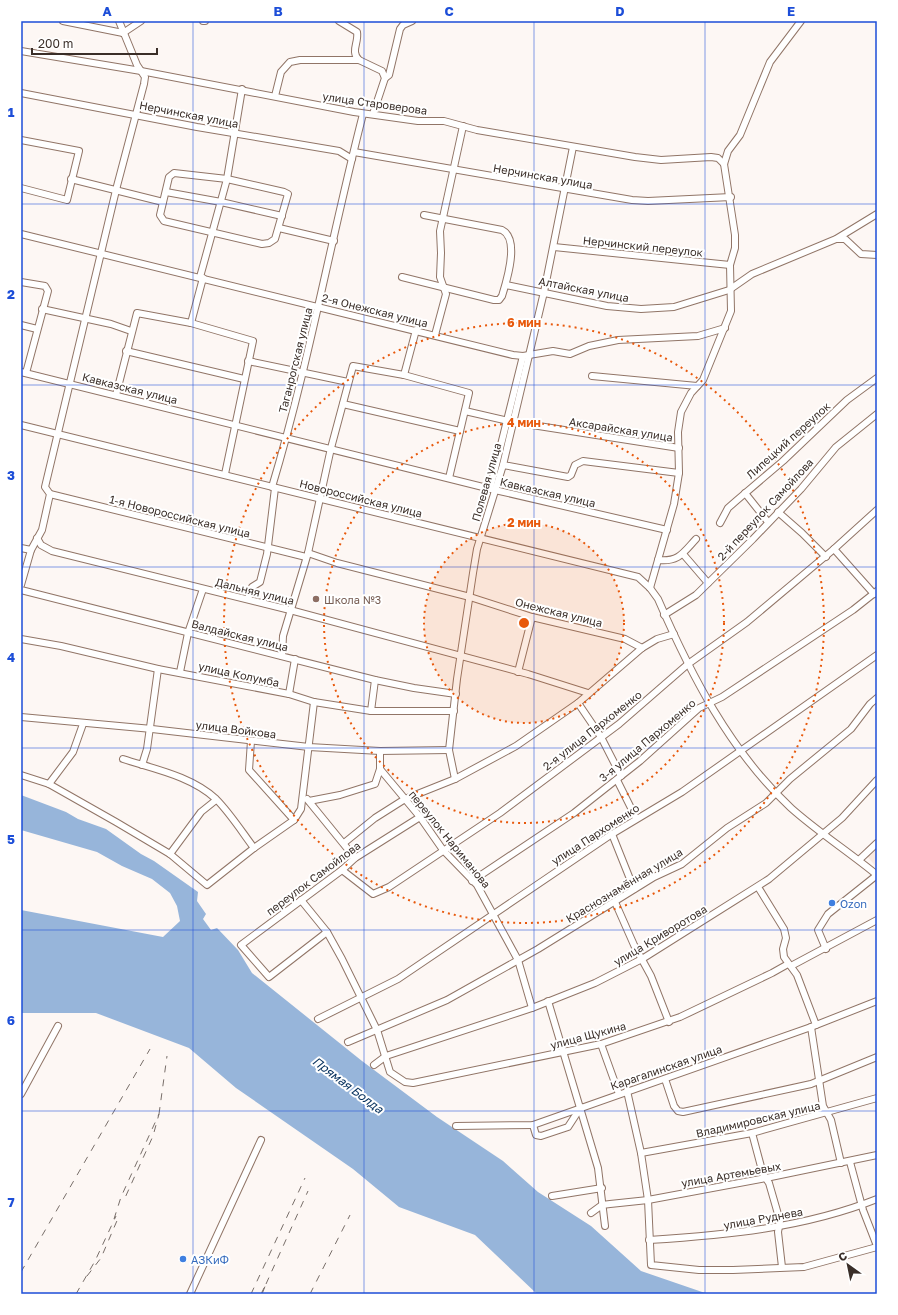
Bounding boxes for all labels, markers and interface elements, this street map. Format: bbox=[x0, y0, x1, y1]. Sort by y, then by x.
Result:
text: A bbox=[102, 3, 112, 19]
text: B bbox=[273, 3, 283, 19]
text: C bbox=[444, 3, 454, 19]
text: D bbox=[615, 3, 625, 19]
text: E bbox=[787, 3, 795, 19]
scale bar bbox=[32, 30, 157, 56]
text: 200 m bbox=[38, 36, 73, 51]
street label: улица Староверова bbox=[322, 89, 428, 117]
street label: Нерчинская улица bbox=[138, 98, 240, 130]
text: 1 bbox=[8, 104, 15, 120]
street label: Нерчинская улица bbox=[492, 161, 594, 191]
street label: Нерчинский переулок bbox=[582, 233, 704, 259]
street label: Алтайская улица bbox=[538, 274, 630, 304]
text: 2 bbox=[7, 286, 15, 302]
street label: 2-я Онежская улица bbox=[321, 291, 429, 329]
street label: Таганрогская улица bbox=[276, 306, 314, 414]
text: 6 мин bbox=[507, 315, 541, 330]
street label: Кавказская улица bbox=[81, 370, 179, 406]
street label: Липецкий переулок bbox=[743, 399, 833, 481]
street label: Аксарайская улица bbox=[568, 414, 674, 444]
text: 4 мин bbox=[507, 415, 541, 430]
street label: Полевая улица bbox=[469, 441, 503, 523]
street label: 2-й переулок Самойлова bbox=[714, 455, 816, 563]
text: 3 bbox=[7, 467, 15, 483]
street label: Кавказская улица bbox=[499, 475, 597, 509]
street label: Новороссийская улица bbox=[298, 476, 424, 520]
street label: 1-я Новороссийская улица bbox=[108, 492, 252, 540]
text: 2 мин bbox=[507, 515, 541, 530]
street label: Дальняя улица bbox=[214, 575, 296, 607]
place label: Школа №3 bbox=[324, 593, 381, 606]
marker: Школа №3 bbox=[311, 594, 321, 604]
street label: Онежская улица bbox=[514, 595, 604, 629]
centre of rings bbox=[517, 616, 531, 630]
street label: Валдайская улица bbox=[190, 617, 290, 653]
text: 4 bbox=[7, 649, 15, 665]
street label: улица Колумба bbox=[197, 659, 281, 689]
street label: 2-я улица Пархоменко bbox=[540, 687, 644, 773]
street label: 3-я улица Пархоменко bbox=[596, 696, 698, 784]
street label: улица Войкова bbox=[195, 718, 277, 740]
street label: переулок Нариманова bbox=[407, 788, 493, 890]
street label: улица Пархоменко bbox=[549, 801, 642, 867]
text: 5 bbox=[7, 831, 15, 847]
street label: переулок Самойлова bbox=[263, 838, 363, 918]
street label: Краснознамённая улица bbox=[563, 845, 685, 925]
place label: Ozon bbox=[840, 897, 867, 910]
marker: Ozon bbox=[827, 898, 837, 908]
street label: улица Криворотова bbox=[611, 902, 709, 968]
text: 6 bbox=[7, 1012, 15, 1028]
street label: улица Щукина bbox=[549, 1019, 627, 1051]
street label: Карагалинская улица bbox=[608, 1042, 724, 1092]
water label: Прямая Болда bbox=[310, 1054, 387, 1117]
street label: Владимировская улица bbox=[695, 1098, 821, 1140]
street label: улица Артемьевых bbox=[680, 1159, 782, 1189]
text: 7 bbox=[7, 1194, 15, 1210]
street label: улица Руднева bbox=[722, 1205, 804, 1231]
north arrow bbox=[828, 1245, 868, 1285]
text: С bbox=[835, 1249, 849, 1264]
place label: АЗКиФ bbox=[191, 1253, 229, 1266]
marker: АЗКиФ bbox=[178, 1254, 188, 1264]

